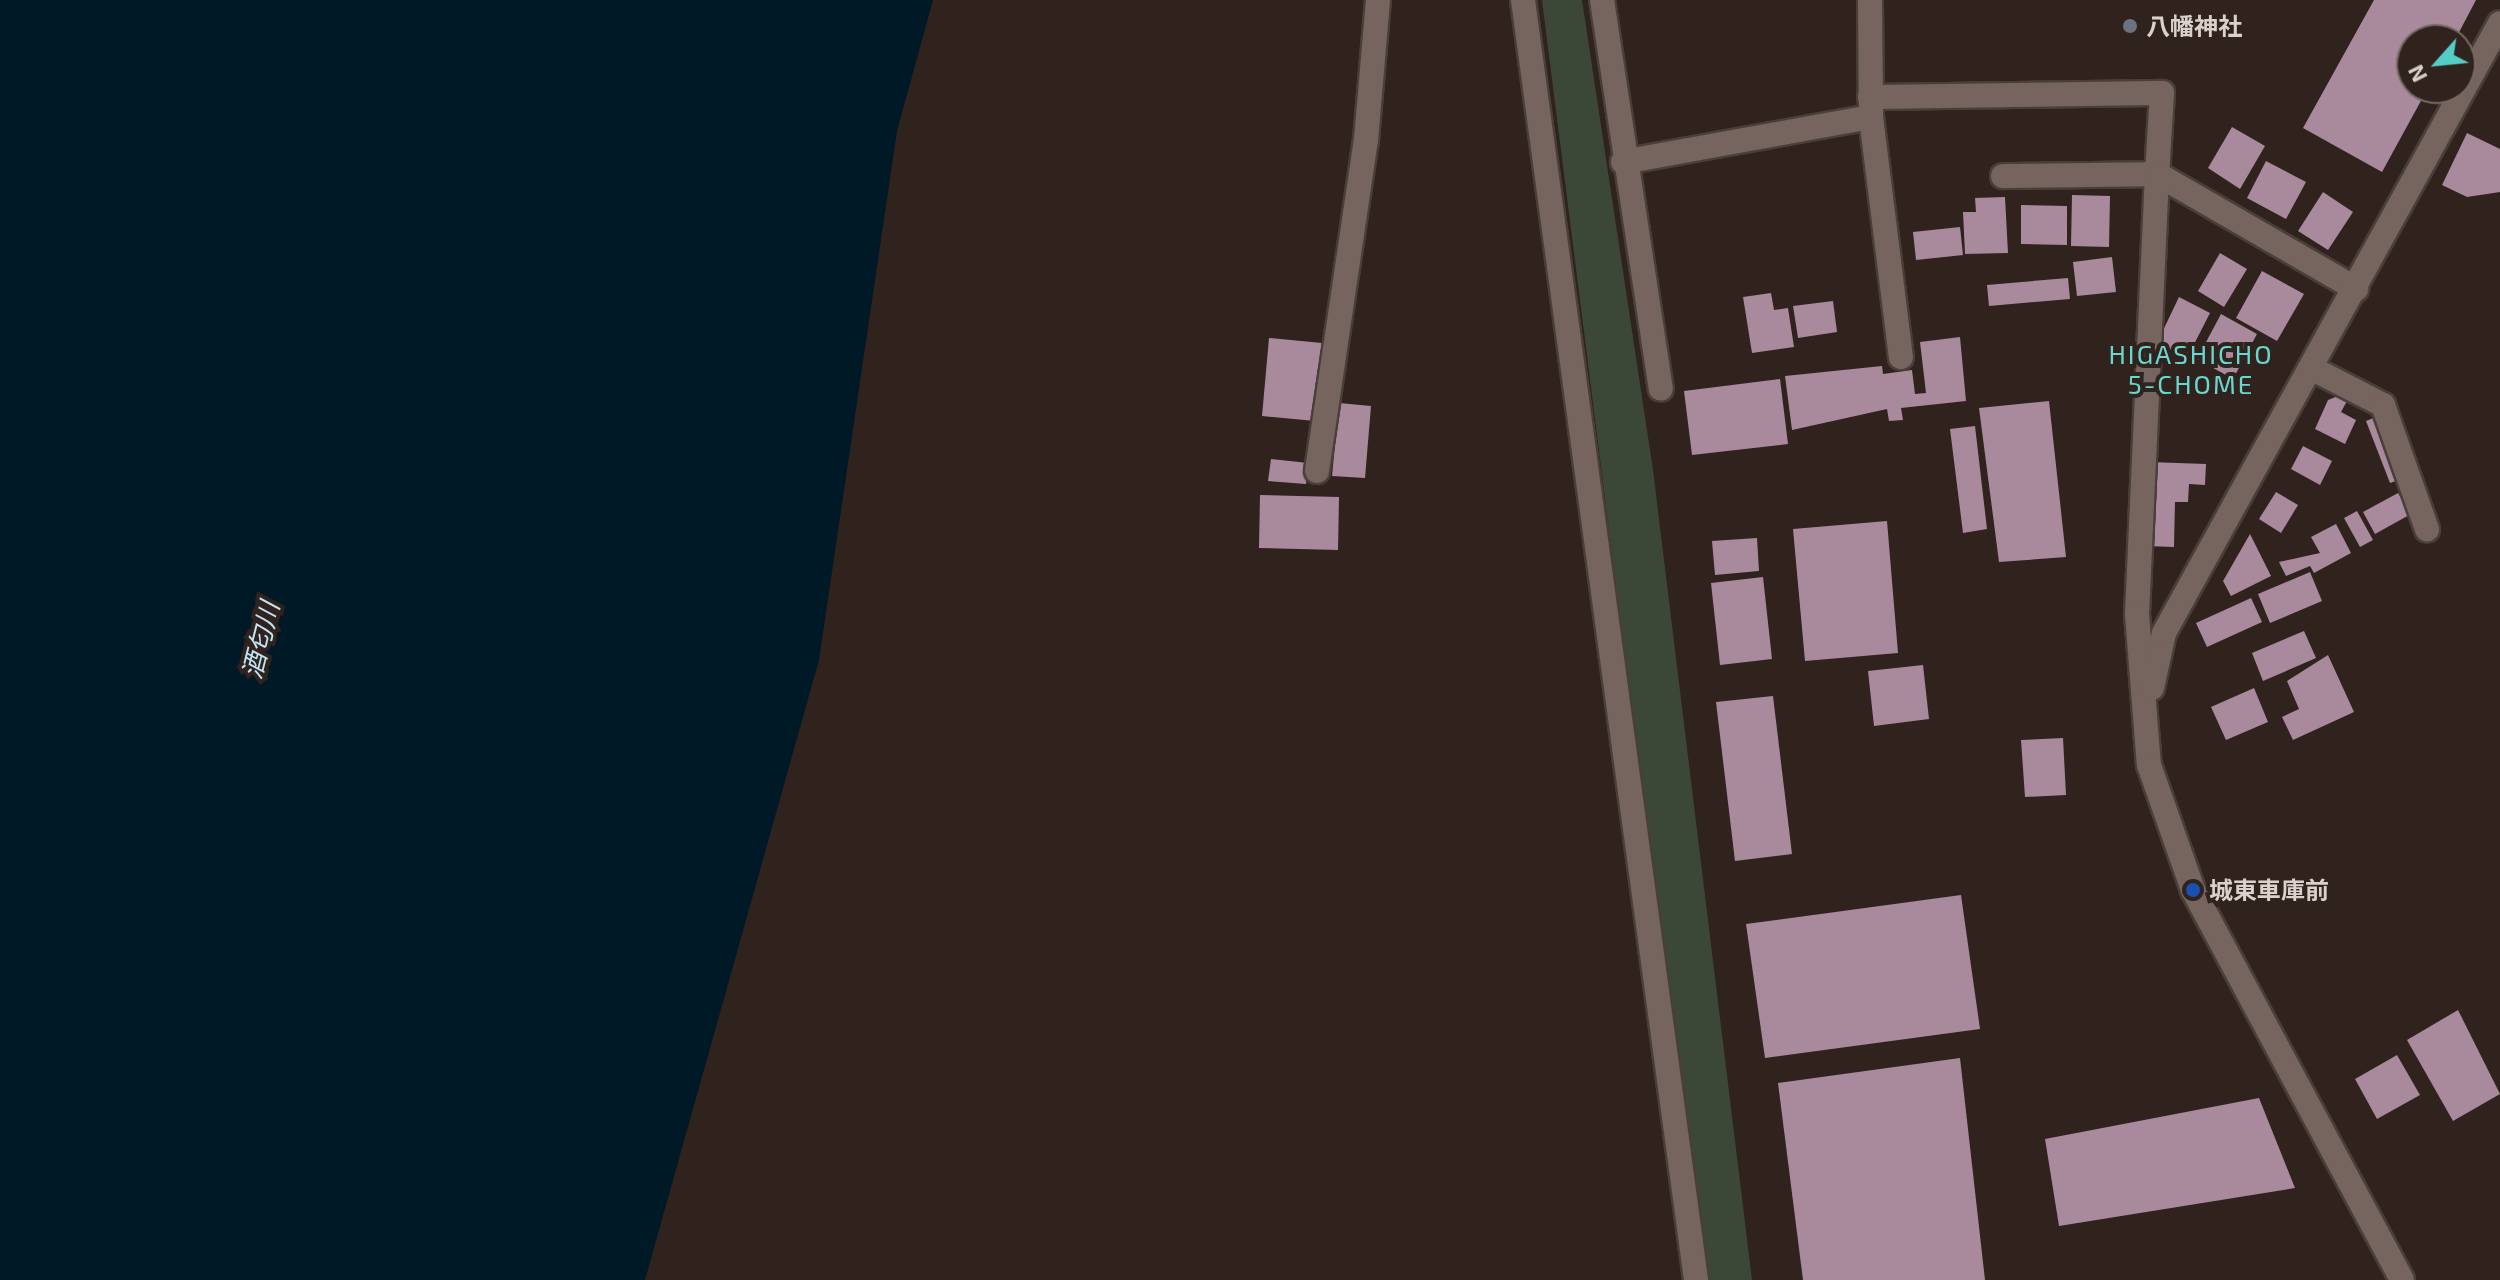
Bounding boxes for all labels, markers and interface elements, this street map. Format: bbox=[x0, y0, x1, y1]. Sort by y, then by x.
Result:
place label: 八幡神社 bbox=[2146, 12, 2242, 40]
marker: 八幡神社 bbox=[2121, 17, 2139, 35]
north arrow bbox=[2396, 24, 2476, 104]
text: N bbox=[2401, 61, 2432, 87]
district label: HIGASHICHO 5-CHOME bbox=[2108, 338, 2274, 400]
water label: 酒匂川 bbox=[235, 598, 285, 682]
place label: 城東車庫前 bbox=[2209, 876, 2329, 904]
marker: 城東車庫前 bbox=[2184, 881, 2202, 899]

